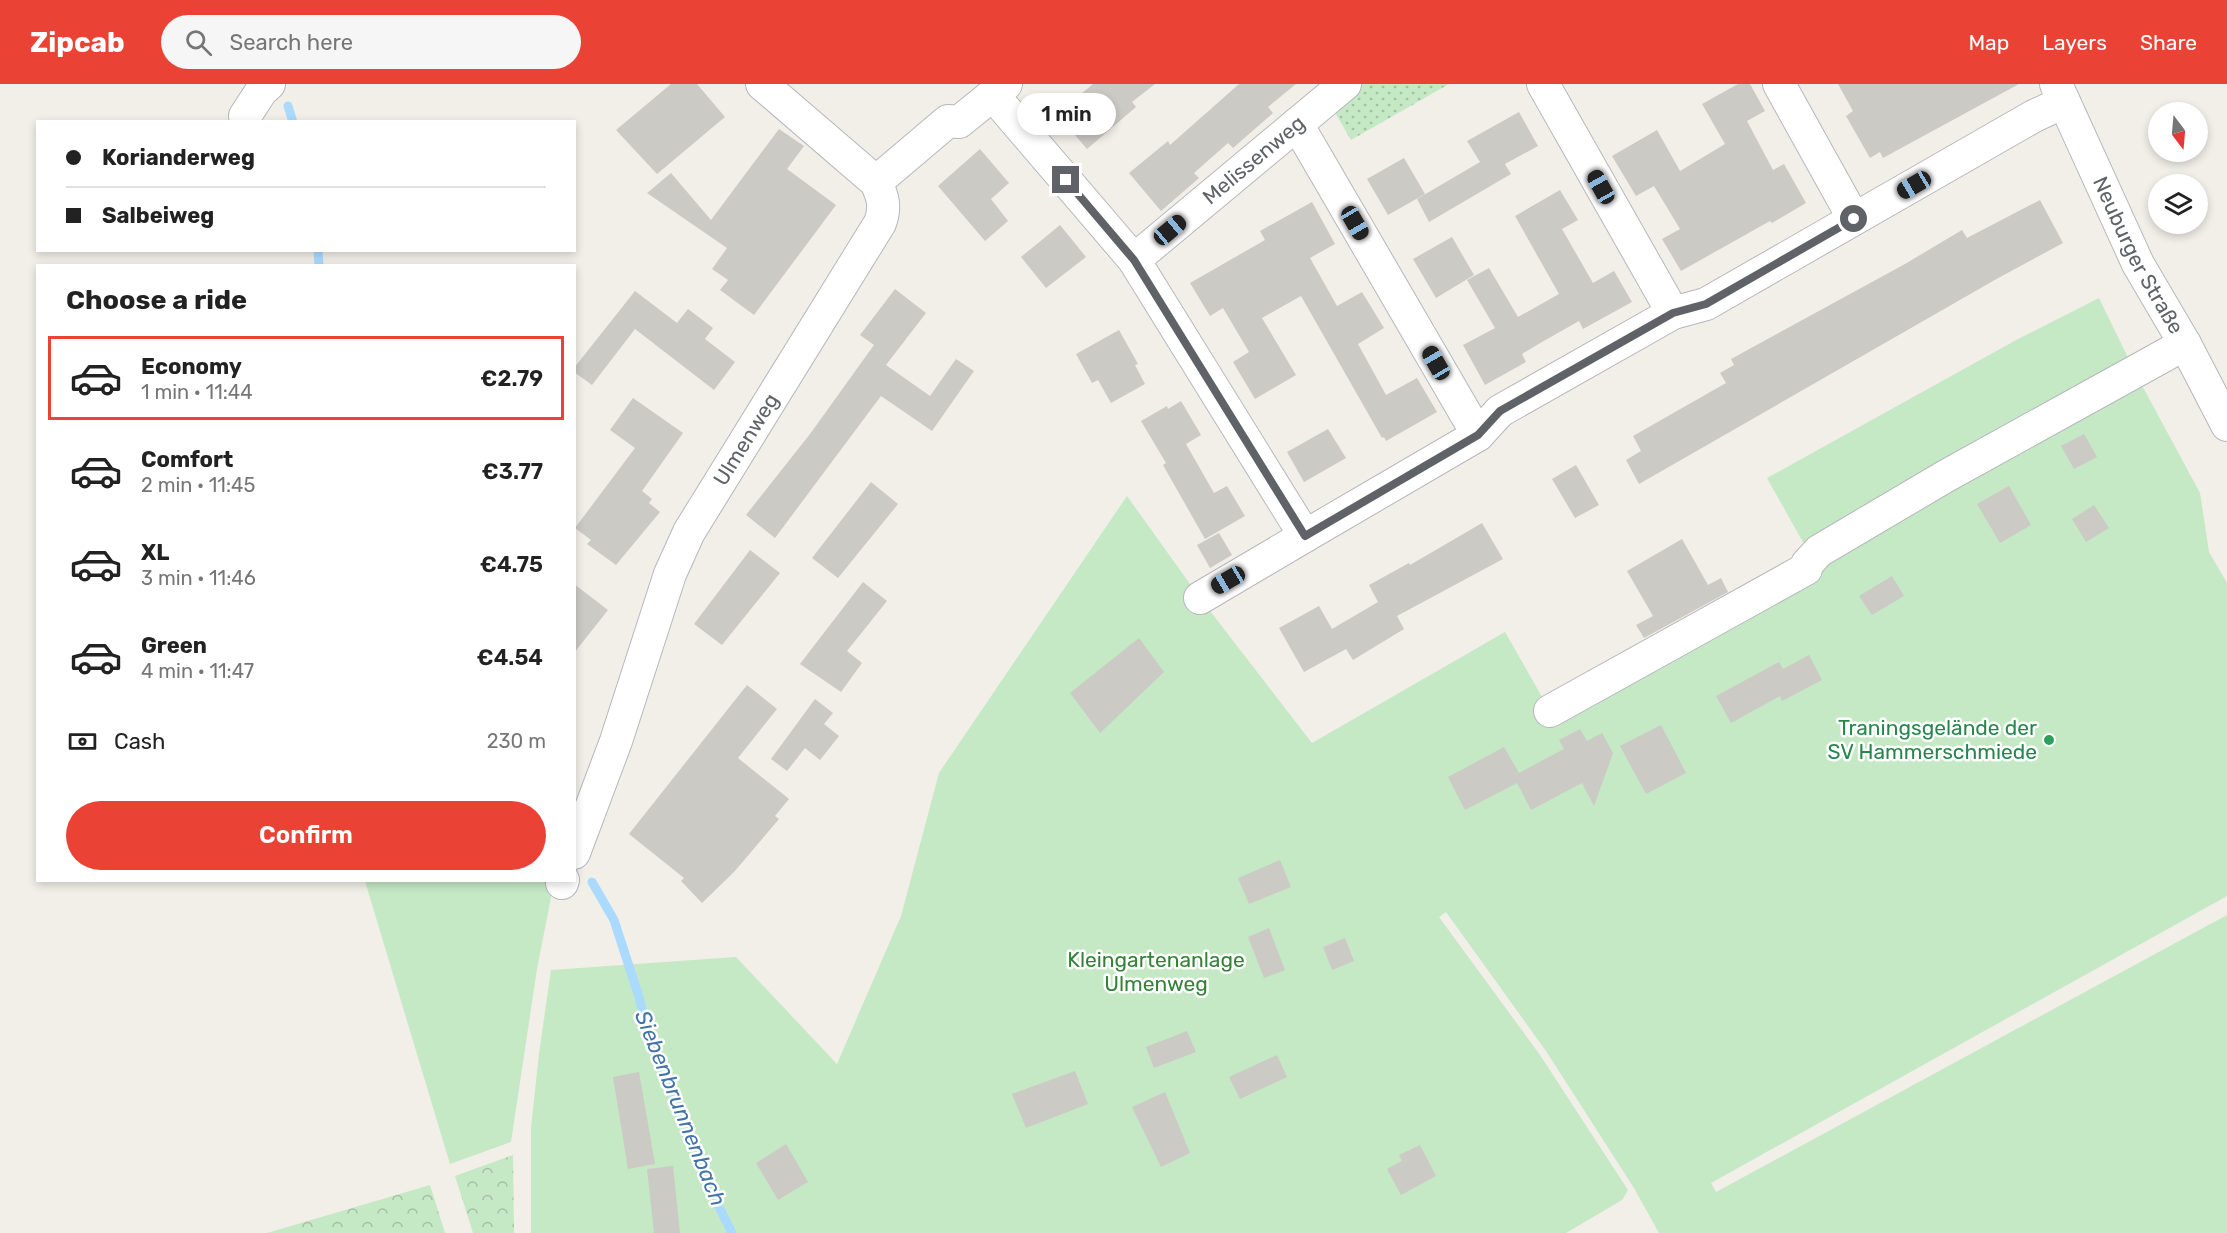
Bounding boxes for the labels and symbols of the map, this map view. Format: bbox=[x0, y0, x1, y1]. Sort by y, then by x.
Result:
callout: 1 min bbox=[1016, 93, 1116, 135]
north arrow bbox=[2148, 102, 2208, 162]
street label: Melissenweg bbox=[1197, 110, 1310, 209]
route end bbox=[1052, 166, 1079, 193]
car bbox=[1584, 167, 1618, 207]
car bbox=[1894, 168, 1934, 202]
street label: Neuburger Straße bbox=[2088, 172, 2189, 338]
car bbox=[1338, 203, 1372, 243]
route start bbox=[1840, 205, 1867, 232]
car bbox=[1150, 212, 1190, 248]
car bbox=[1419, 343, 1453, 383]
street label: Ulmenweg bbox=[708, 389, 784, 490]
car bbox=[1208, 563, 1248, 597]
place label: Traningsgelände der SV Hammerschmiede bbox=[1828, 715, 2037, 764]
marker: Traningsgelände der SV Hammerschmiede bbox=[2042, 733, 2056, 747]
park label: Kleingartenanlage Ulmenweg bbox=[1067, 947, 1245, 996]
water label: Siebenbrunnenbach bbox=[629, 1006, 732, 1210]

